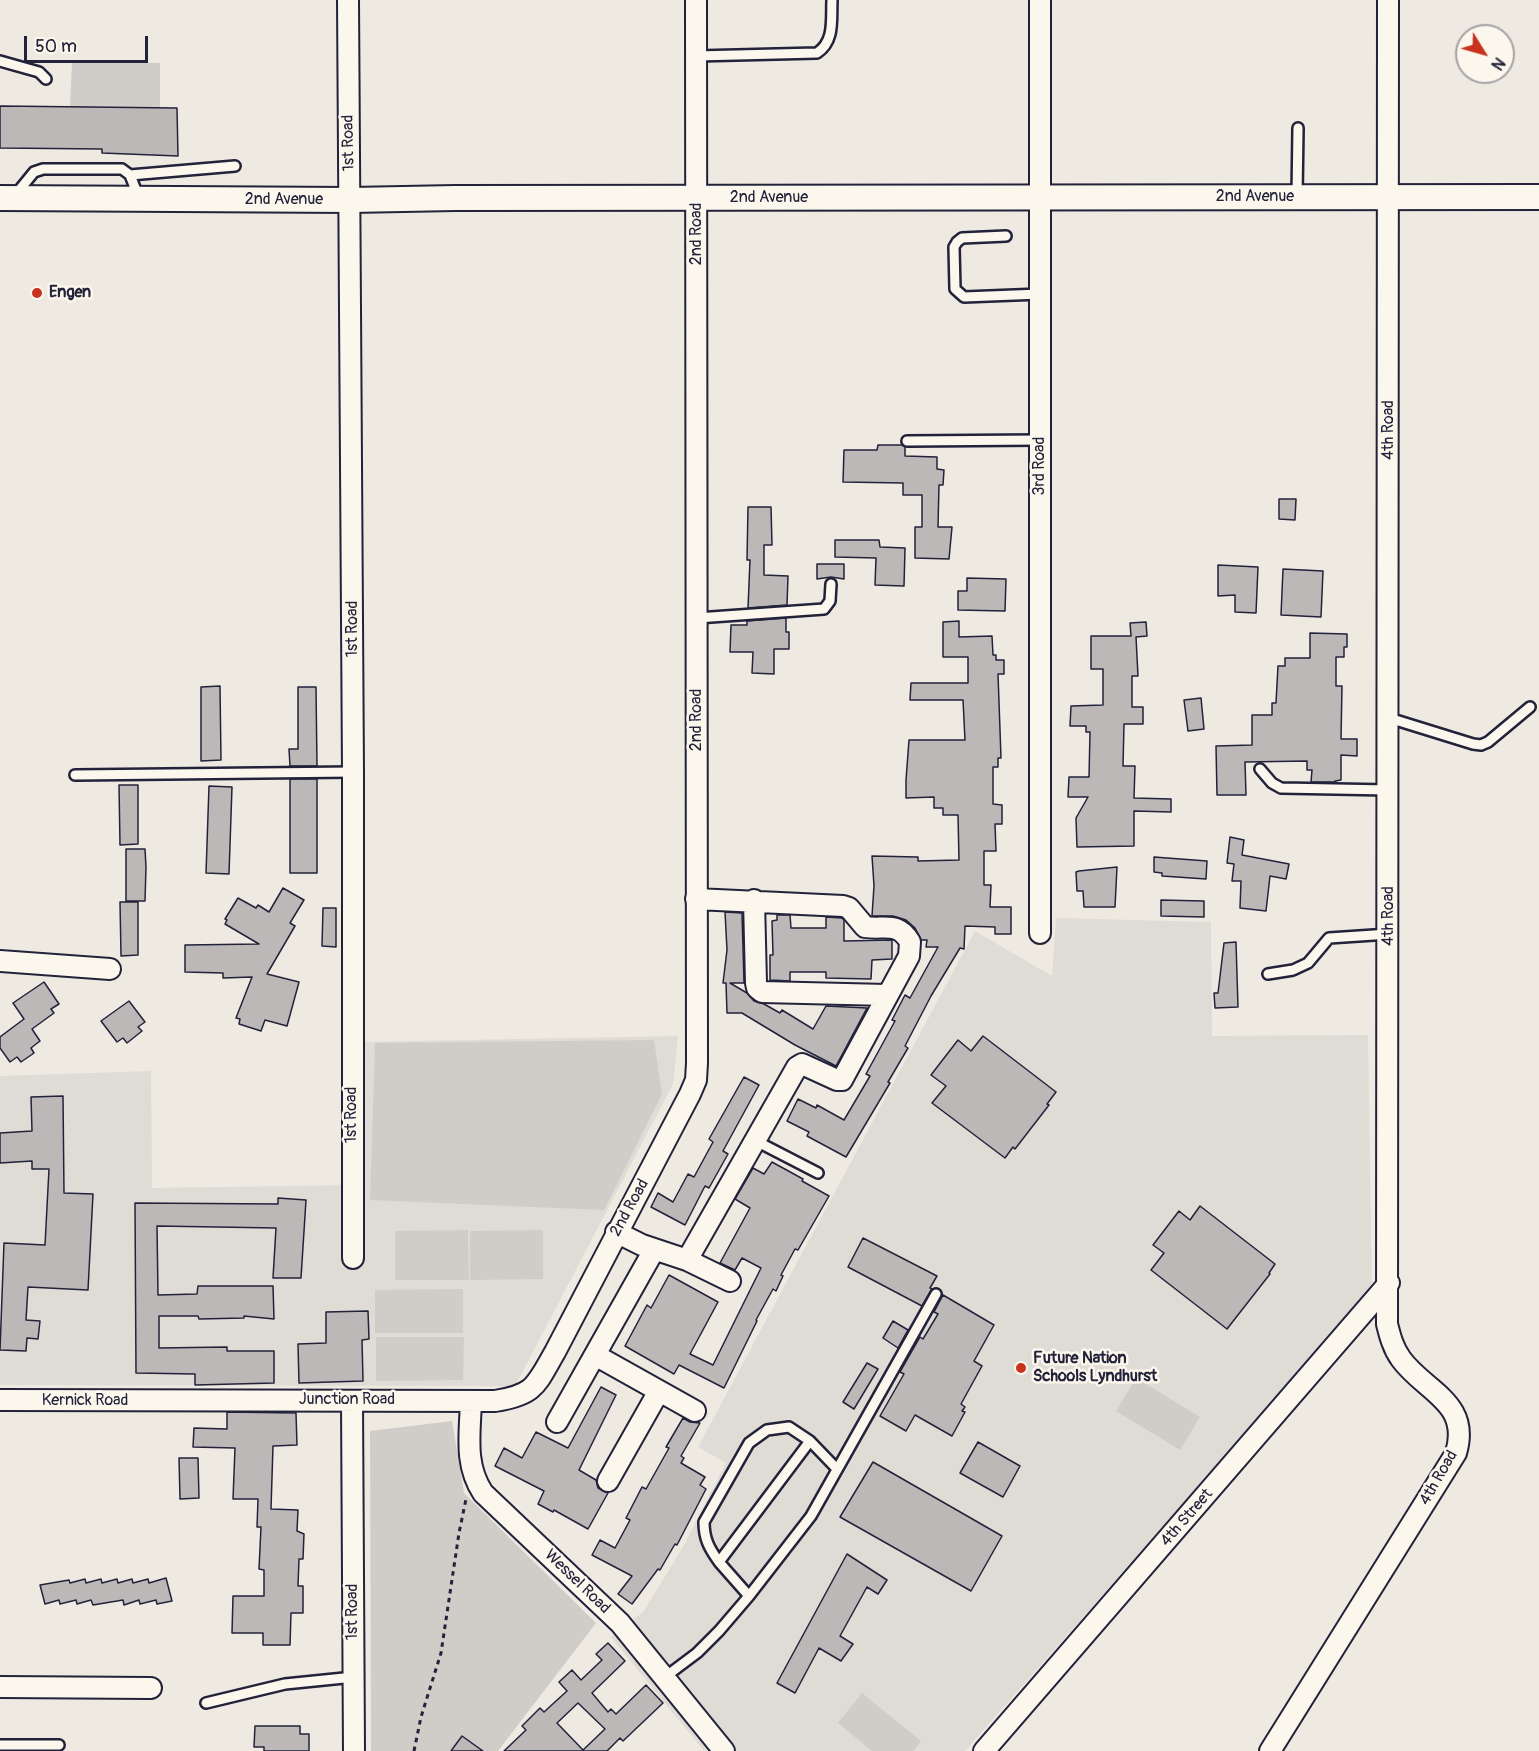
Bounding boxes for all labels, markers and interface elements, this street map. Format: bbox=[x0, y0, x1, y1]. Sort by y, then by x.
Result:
scale bar bbox=[27, 24, 152, 62]
north arrow bbox=[1455, 24, 1515, 84]
text: 50 m bbox=[35, 35, 77, 58]
text: N bbox=[1487, 53, 1509, 74]
street label: 1st Road bbox=[339, 115, 359, 171]
street label: 2nd Avenue bbox=[1216, 187, 1294, 207]
street label: 2nd Avenue bbox=[730, 188, 808, 208]
street label: 2nd Avenue bbox=[245, 190, 323, 210]
street label: 2nd Road bbox=[687, 203, 707, 265]
place label: Engen bbox=[49, 283, 91, 303]
marker: Engen bbox=[30, 286, 44, 300]
street label: 4th Road bbox=[1379, 400, 1399, 460]
street label: 3rd Road bbox=[1030, 437, 1050, 495]
street label: 1st Road bbox=[343, 601, 363, 657]
street label: 2nd Road bbox=[687, 689, 707, 751]
street label: 4th Road bbox=[1379, 886, 1399, 946]
street label: 1st Road bbox=[342, 1087, 362, 1143]
street label: 2nd Road bbox=[606, 1176, 654, 1240]
place label: Future Nation Schools Lyndhurst bbox=[1033, 1349, 1157, 1387]
marker: Future Nation Schools Lyndhurst bbox=[1014, 1361, 1028, 1375]
street label: Junction Road bbox=[299, 1390, 395, 1410]
street label: Kernick Road bbox=[42, 1391, 128, 1411]
street label: 4th Road bbox=[1416, 1447, 1462, 1509]
street label: 4th Street bbox=[1157, 1485, 1217, 1551]
street label: Wessel Road bbox=[540, 1546, 614, 1618]
street label: 1st Road bbox=[343, 1584, 363, 1640]

